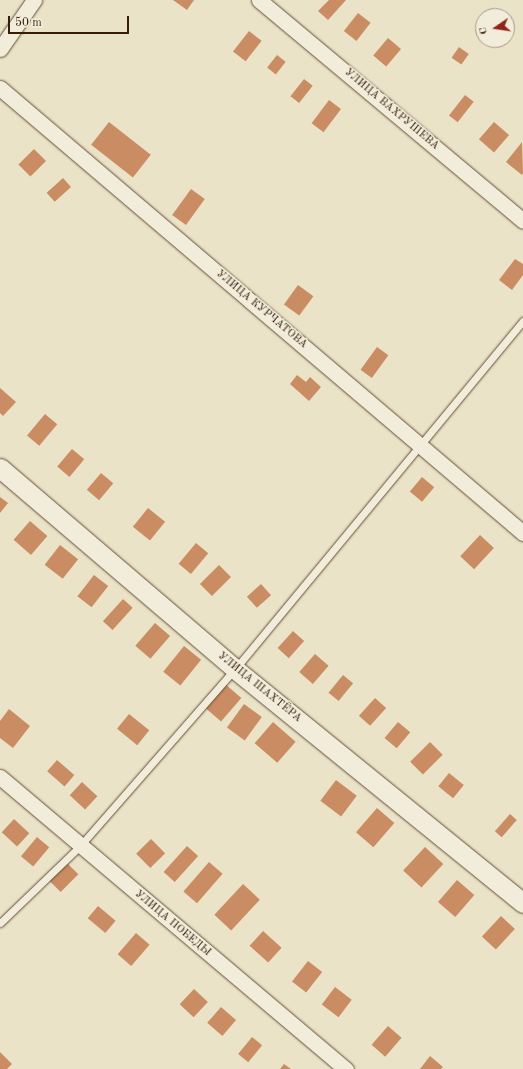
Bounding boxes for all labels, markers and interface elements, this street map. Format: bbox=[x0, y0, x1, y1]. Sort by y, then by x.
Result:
scale bar bbox=[10, 8, 131, 34]
north arrow bbox=[475, 8, 515, 48]
text: 50 m bbox=[15, 17, 42, 29]
text: С bbox=[478, 26, 490, 35]
street label: УЛИЦА ВАХРУШЕВА bbox=[341, 67, 441, 153]
street label: УЛИЦА КУРЧАТОВА bbox=[213, 268, 309, 352]
street label: УЛИЦА ШАХТЁРА bbox=[214, 650, 304, 726]
street label: УЛИЦА ПОБЕДЫ bbox=[131, 888, 213, 960]

